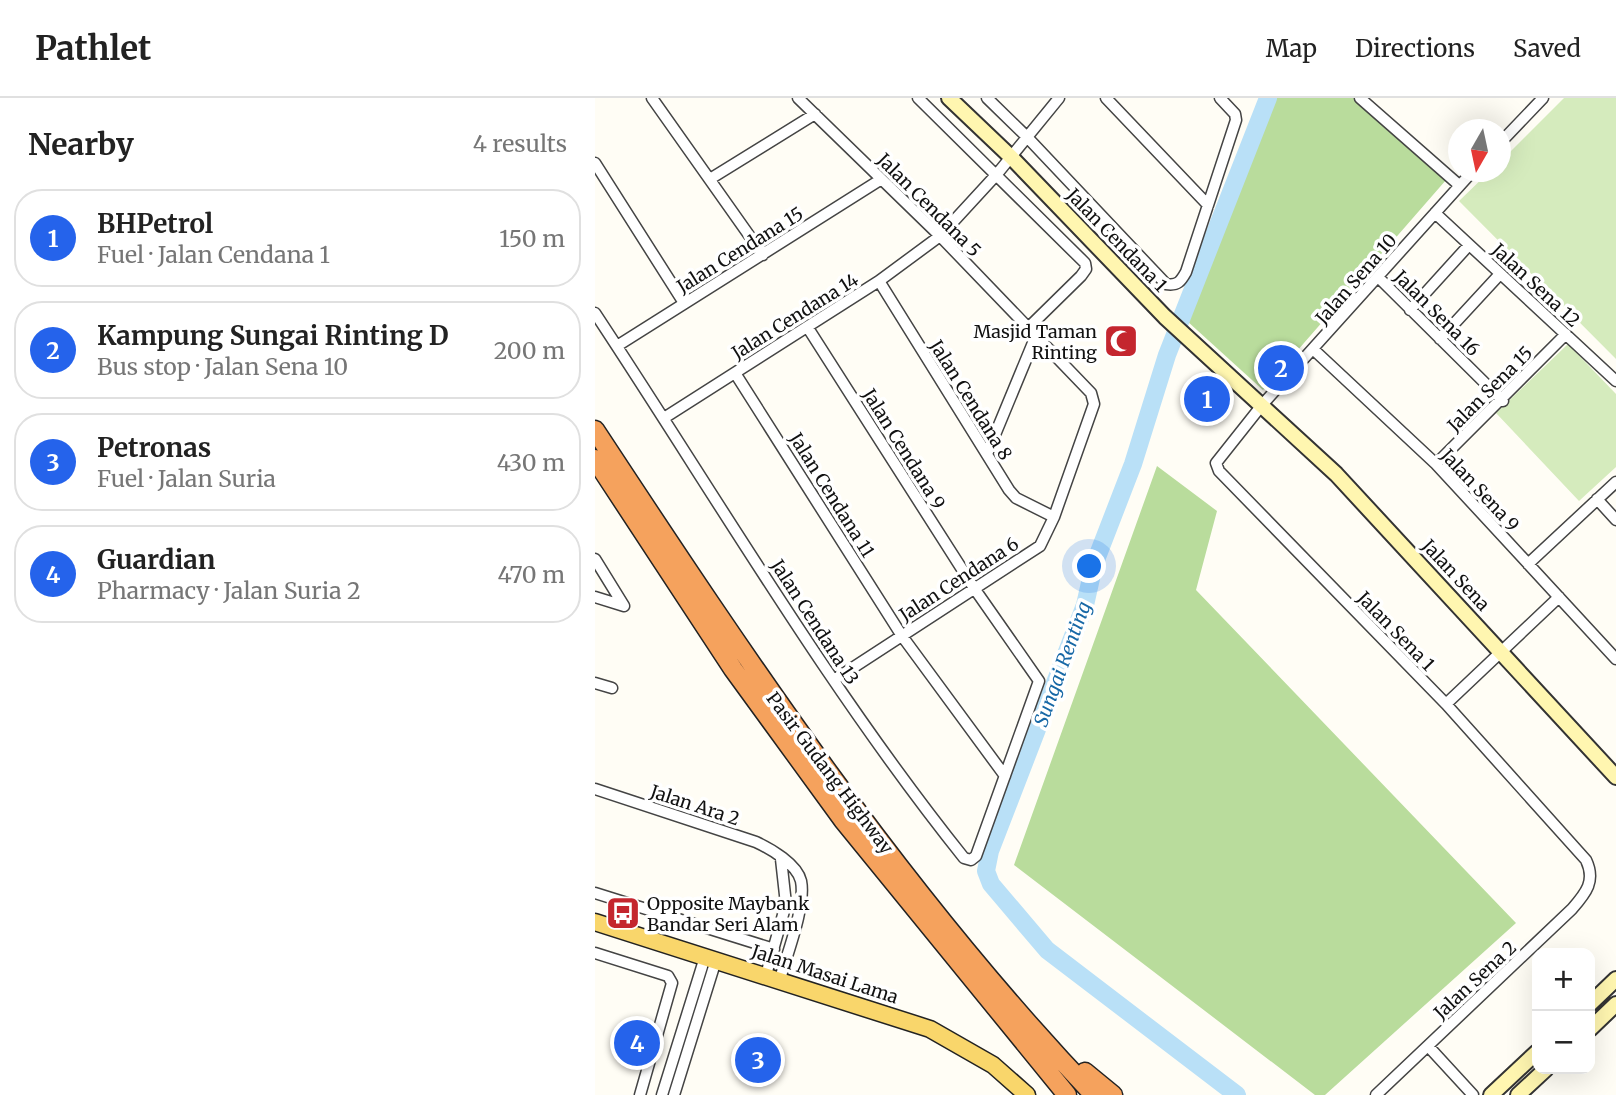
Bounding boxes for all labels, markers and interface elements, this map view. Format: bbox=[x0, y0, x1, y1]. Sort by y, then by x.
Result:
text: Pathlet bbox=[35, 28, 151, 69]
text: Map bbox=[1266, 33, 1317, 64]
text: Directions bbox=[1355, 33, 1475, 64]
text: Saved bbox=[1513, 33, 1581, 64]
north arrow bbox=[1448, 119, 1511, 182]
text: Nearby bbox=[28, 125, 134, 163]
text: 4 results bbox=[473, 129, 567, 158]
street label: Jalan Cendana 5 bbox=[872, 148, 986, 262]
street label: Jalan Cendana 1 bbox=[1061, 183, 1172, 296]
street label: Jalan Cendana 15 bbox=[672, 202, 807, 299]
text: BHPetrol bbox=[97, 207, 213, 240]
text: 1 bbox=[48, 224, 58, 253]
text: 150 m bbox=[499, 224, 565, 253]
street label: Jalan Sena 10 bbox=[1310, 229, 1402, 330]
street label: Jalan Sena 12 bbox=[1486, 238, 1585, 332]
text: Fuel · Jalan Cendana 1 bbox=[97, 240, 330, 269]
street label: Jalan Sena 16 bbox=[1389, 265, 1485, 361]
street label: Jalan Cendana 14 bbox=[727, 268, 863, 365]
text: Kampung Sungai Rinting D bbox=[97, 319, 449, 352]
place label: Masjid Taman Rinting bbox=[973, 320, 1097, 364]
mosque icon: Masjid Taman Rinting bbox=[1102, 322, 1140, 360]
street label: Jalan Cendana 8 bbox=[924, 335, 1017, 464]
text: 2 bbox=[46, 336, 60, 365]
text: 200 m bbox=[494, 336, 565, 365]
street label: Jalan Sena 15 bbox=[1442, 341, 1538, 437]
pin: 2 bbox=[1258, 342, 1304, 394]
text: Bus stop · Jalan Sena 10 bbox=[97, 352, 348, 381]
pin: 1 bbox=[1184, 373, 1230, 425]
street label: Jalan Cendana 9 bbox=[857, 384, 950, 513]
street label: Jalan Cendana 11 bbox=[784, 428, 879, 561]
text: Petronas bbox=[97, 431, 211, 464]
street label: Jalan Sena 9 bbox=[1435, 443, 1524, 536]
text: 3 bbox=[46, 448, 60, 477]
text: 430 m bbox=[497, 448, 565, 477]
text: Fuel · Jalan Suria bbox=[97, 464, 276, 493]
street label: Jalan Cendana 6 bbox=[894, 532, 1023, 627]
street label: Jalan Sena bbox=[1416, 534, 1495, 616]
text: Guardian bbox=[97, 543, 215, 576]
your location bbox=[1072, 549, 1106, 583]
street label: Jalan Cendana 13 bbox=[765, 554, 864, 689]
text: 4 bbox=[46, 560, 60, 589]
text: 470 m bbox=[498, 560, 565, 589]
text: Pharmacy · Jalan Suria 2 bbox=[97, 576, 361, 605]
street label: Jalan Sena 1 bbox=[1352, 586, 1440, 676]
water label: Sungai Renting bbox=[1028, 598, 1096, 730]
street label: Pasir Gudang Highway bbox=[762, 688, 899, 859]
street label: Jalan Ara 2 bbox=[646, 779, 743, 830]
place label: Opposite Maybank Bandar Seri Alam bbox=[647, 892, 810, 936]
bus stop icon: Opposite Maybank Bandar Seri Alam bbox=[604, 894, 642, 932]
street label: Jalan Sena 2 bbox=[1428, 936, 1521, 1025]
street label: Jalan Masai Lama bbox=[748, 939, 902, 1009]
map controls bbox=[1532, 948, 1595, 1074]
button: + bbox=[1532, 948, 1595, 1011]
button: − bbox=[1532, 1011, 1595, 1074]
pin: 4 bbox=[614, 1017, 660, 1069]
pin: 3 bbox=[735, 1034, 781, 1086]

